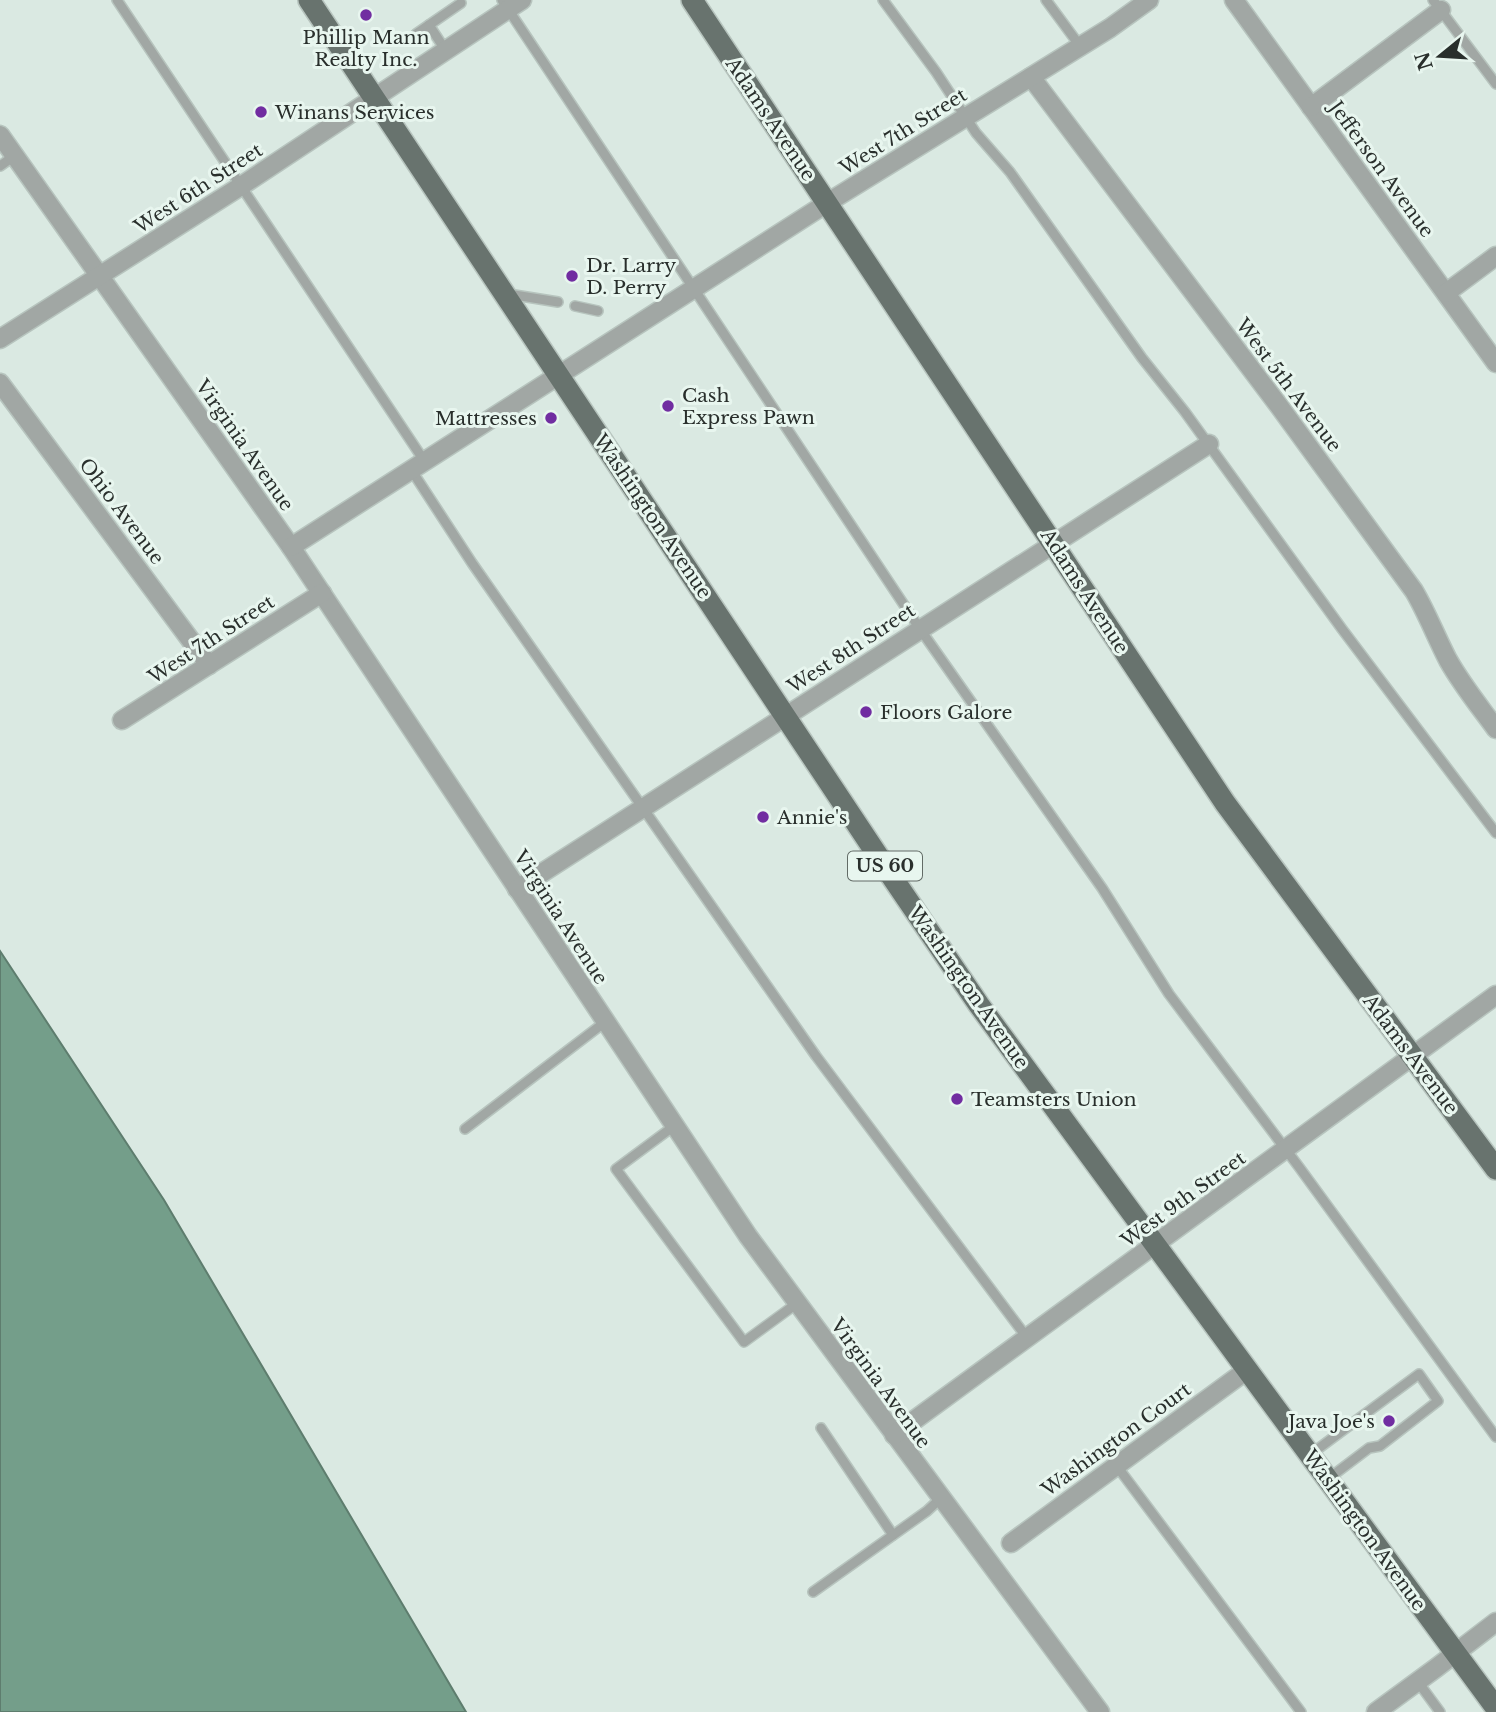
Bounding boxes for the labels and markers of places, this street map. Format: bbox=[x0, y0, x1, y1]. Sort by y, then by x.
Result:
marker: Phillip Mann Realty Inc. bbox=[358, 7, 374, 23]
place label: Phillip Mann Realty Inc. bbox=[302, 26, 430, 71]
place label: Winans Services bbox=[274, 101, 434, 124]
marker: Winans Services bbox=[253, 104, 269, 120]
place label: Dr. Larry D. Perry bbox=[586, 254, 676, 299]
marker: Dr. Larry D. Perry bbox=[564, 268, 580, 284]
place label: Cash Express Pawn bbox=[682, 384, 815, 429]
marker: Cash Express Pawn bbox=[660, 398, 676, 414]
place label: Mattresses bbox=[435, 407, 537, 430]
marker: Mattresses bbox=[543, 410, 559, 426]
place label: Floors Galore bbox=[880, 701, 1012, 724]
marker: Floors Galore bbox=[858, 704, 874, 720]
place label: Annie's bbox=[776, 806, 847, 829]
marker: Annie's bbox=[755, 809, 771, 825]
place label: Teamsters Union bbox=[971, 1088, 1137, 1111]
marker: Teamsters Union bbox=[949, 1091, 965, 1107]
place label: Java Joe's bbox=[1285, 1410, 1375, 1433]
marker: Java Joe's bbox=[1381, 1413, 1397, 1429]

